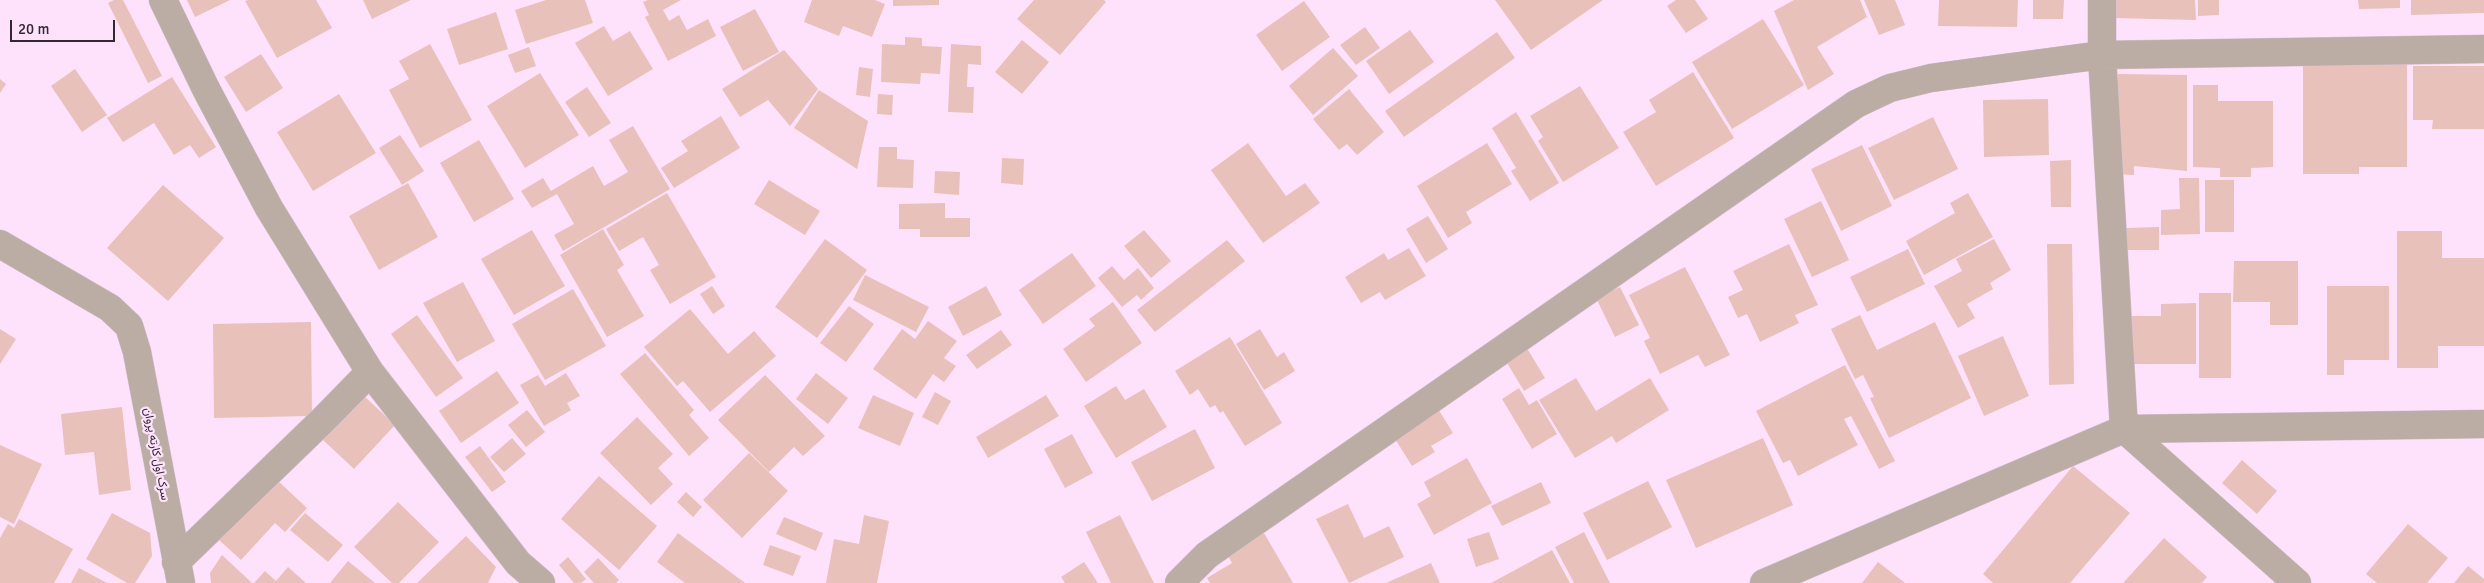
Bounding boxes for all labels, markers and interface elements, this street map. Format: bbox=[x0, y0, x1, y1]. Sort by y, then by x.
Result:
scale bar bbox=[12, 10, 118, 42]
text: 20 m bbox=[18, 20, 49, 38]
street label: سرک اول کارته پروان bbox=[140, 406, 172, 502]

